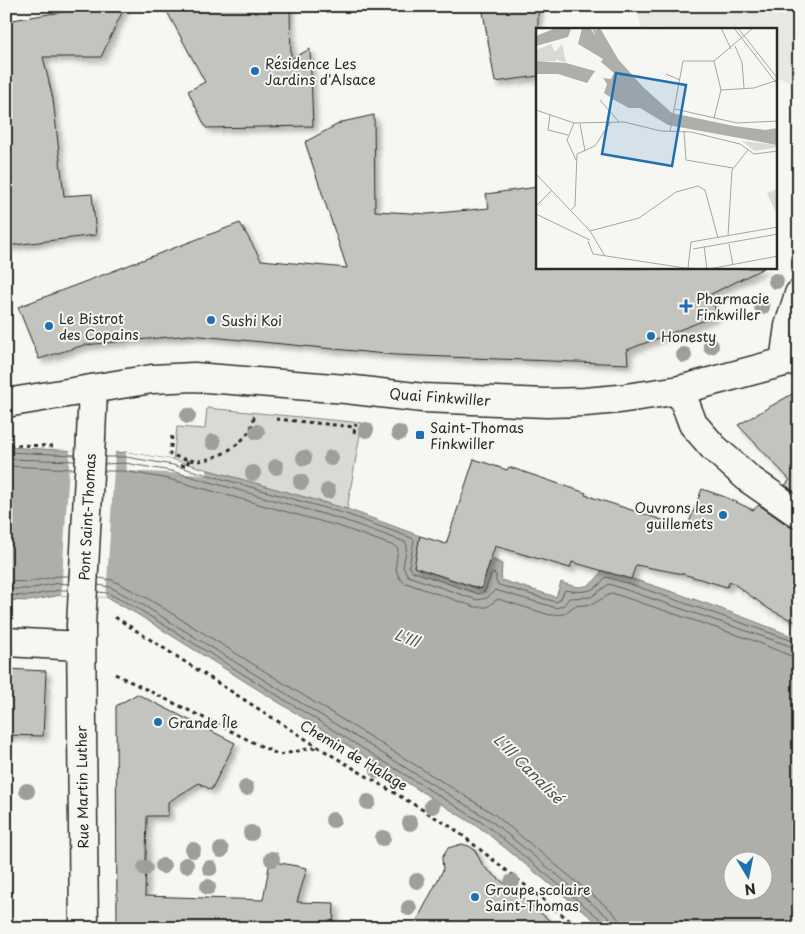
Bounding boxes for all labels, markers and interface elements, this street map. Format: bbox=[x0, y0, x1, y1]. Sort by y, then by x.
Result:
inset map bbox=[536, 28, 778, 269]
place label: Résidence Les Jardins d'Alsace bbox=[265, 53, 376, 90]
marker: Résidence Les Jardins d'Alsace bbox=[249, 65, 261, 77]
place label: Pharmacie Finkwiller bbox=[696, 288, 769, 325]
marker: Pharmacie Finkwiller bbox=[680, 300, 692, 312]
place label: Le Bistrot des Copains bbox=[59, 308, 139, 345]
place label: Sushi Koi bbox=[221, 310, 282, 331]
marker: Sushi Koi bbox=[205, 314, 217, 326]
marker: Le Bistrot des Copains bbox=[43, 320, 55, 332]
place label: Honesty bbox=[661, 326, 716, 347]
marker: Honesty bbox=[645, 330, 657, 342]
street label: Quai Finkwiller bbox=[389, 383, 492, 411]
place label: Saint-Thomas Finkwiller bbox=[430, 417, 524, 454]
marker: Saint-Thomas Finkwiller bbox=[414, 429, 426, 441]
street label: Pont Saint-Thomas bbox=[73, 453, 101, 581]
place label: Ouvrons les guillemets bbox=[634, 497, 713, 534]
marker: Ouvrons les guillemets bbox=[717, 509, 729, 521]
water label: L'Ill bbox=[392, 622, 425, 653]
place label: Grande Île bbox=[168, 712, 238, 733]
street label: Chemin de Halage bbox=[296, 714, 412, 796]
marker: Grande Île bbox=[152, 716, 164, 728]
street label: Rue Martin Luther bbox=[70, 725, 94, 849]
water label: L'Ill Canalisé bbox=[489, 728, 571, 810]
north arrow bbox=[722, 852, 772, 902]
text: N bbox=[743, 878, 758, 901]
place label: Groupe scolaire Saint-Thomas bbox=[485, 879, 591, 916]
marker: Groupe scolaire Saint-Thomas bbox=[469, 891, 481, 903]

